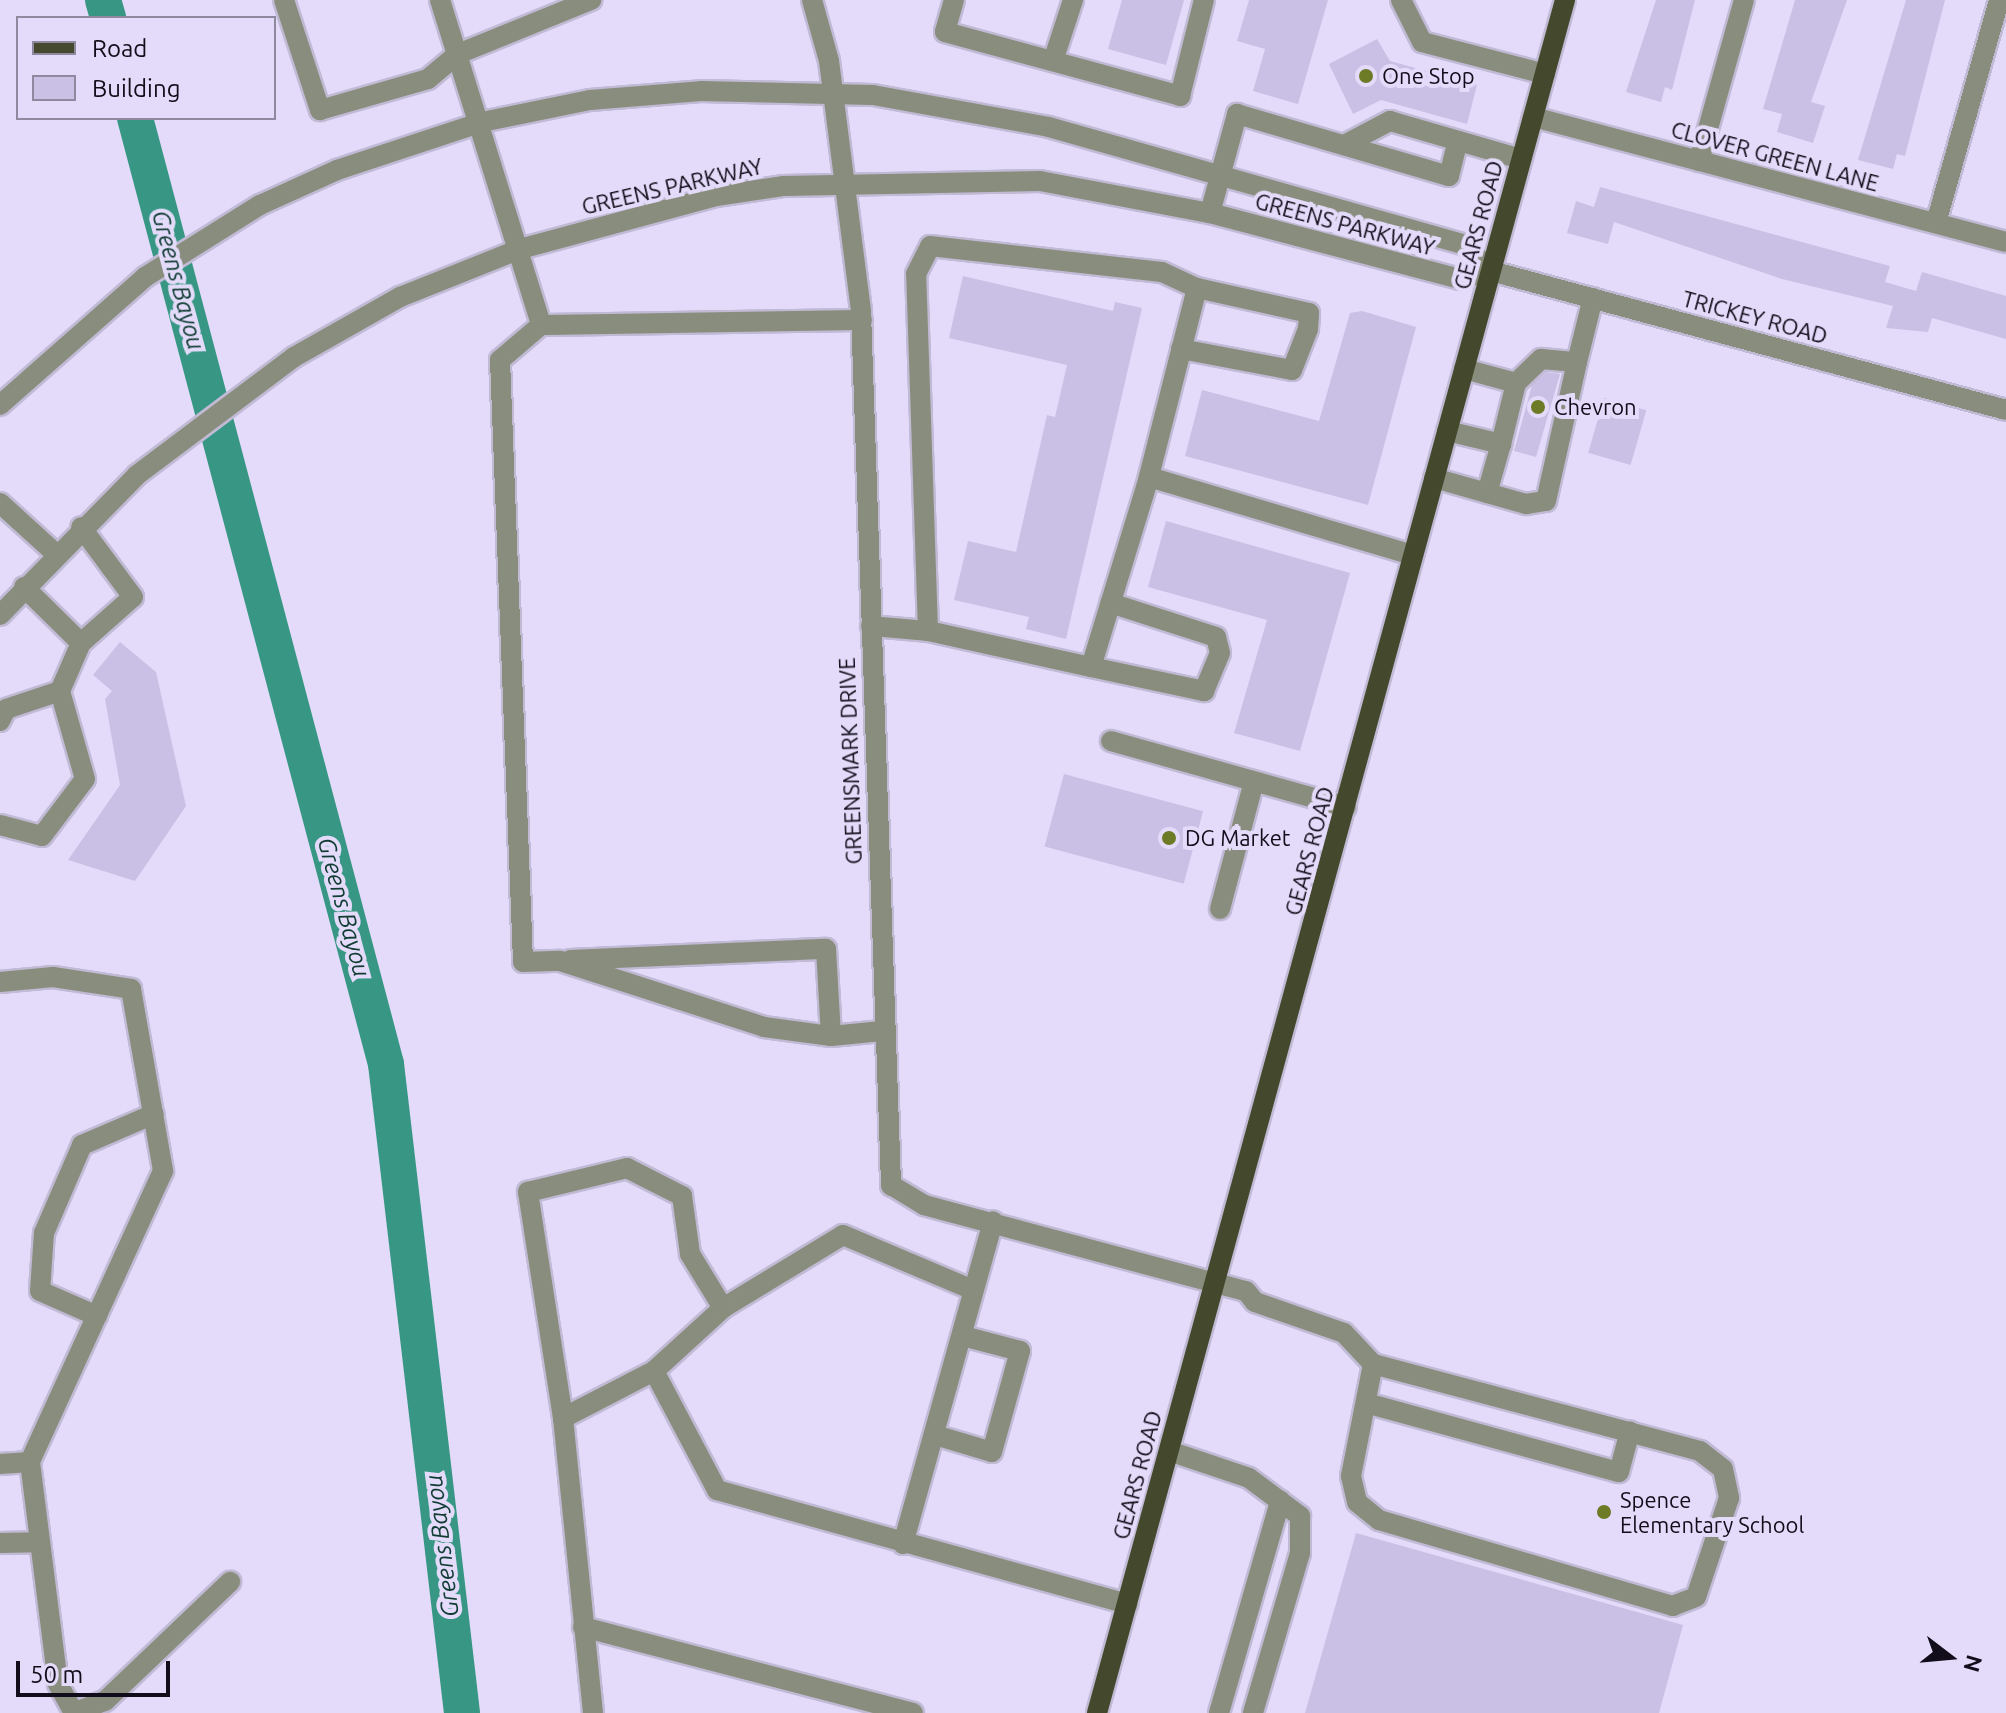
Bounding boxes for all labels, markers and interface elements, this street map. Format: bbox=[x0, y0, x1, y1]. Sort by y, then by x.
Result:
legend bbox=[16, 16, 276, 120]
text: Road bbox=[92, 35, 147, 62]
place label: One Stop bbox=[1382, 63, 1475, 89]
marker: One Stop bbox=[1357, 67, 1375, 85]
text: Building bbox=[92, 75, 180, 102]
street label: CLOVER GREEN LANE bbox=[1668, 116, 1882, 196]
street label: GREENS PARKWAY bbox=[579, 152, 765, 220]
street label: GEARS ROAD bbox=[1448, 158, 1508, 292]
street label: GREENS PARKWAY bbox=[1252, 187, 1438, 261]
water label: Greens Bayou bbox=[146, 207, 210, 353]
street label: TRICKEY ROAD bbox=[1680, 285, 1830, 349]
place label: Chevron bbox=[1554, 394, 1637, 420]
marker: Chevron bbox=[1529, 398, 1547, 416]
street label: GREENSMARK DRIVE bbox=[833, 657, 867, 865]
street label: GEARS ROAD bbox=[1279, 784, 1339, 918]
place label: DG Market bbox=[1185, 825, 1290, 851]
marker: DG Market bbox=[1160, 829, 1178, 847]
water label: Greens Bayou bbox=[312, 834, 376, 980]
street label: GEARS ROAD bbox=[1107, 1408, 1167, 1542]
water label: Greens Bayou bbox=[419, 1473, 465, 1619]
place label: Spence Elementary School bbox=[1620, 1486, 1804, 1538]
marker: Spence Elementary School bbox=[1595, 1503, 1613, 1521]
north arrow bbox=[1910, 1617, 1990, 1697]
scale bar bbox=[20, 1645, 174, 1695]
text: N bbox=[1959, 1652, 1988, 1675]
text: 50 m bbox=[30, 1661, 83, 1688]

